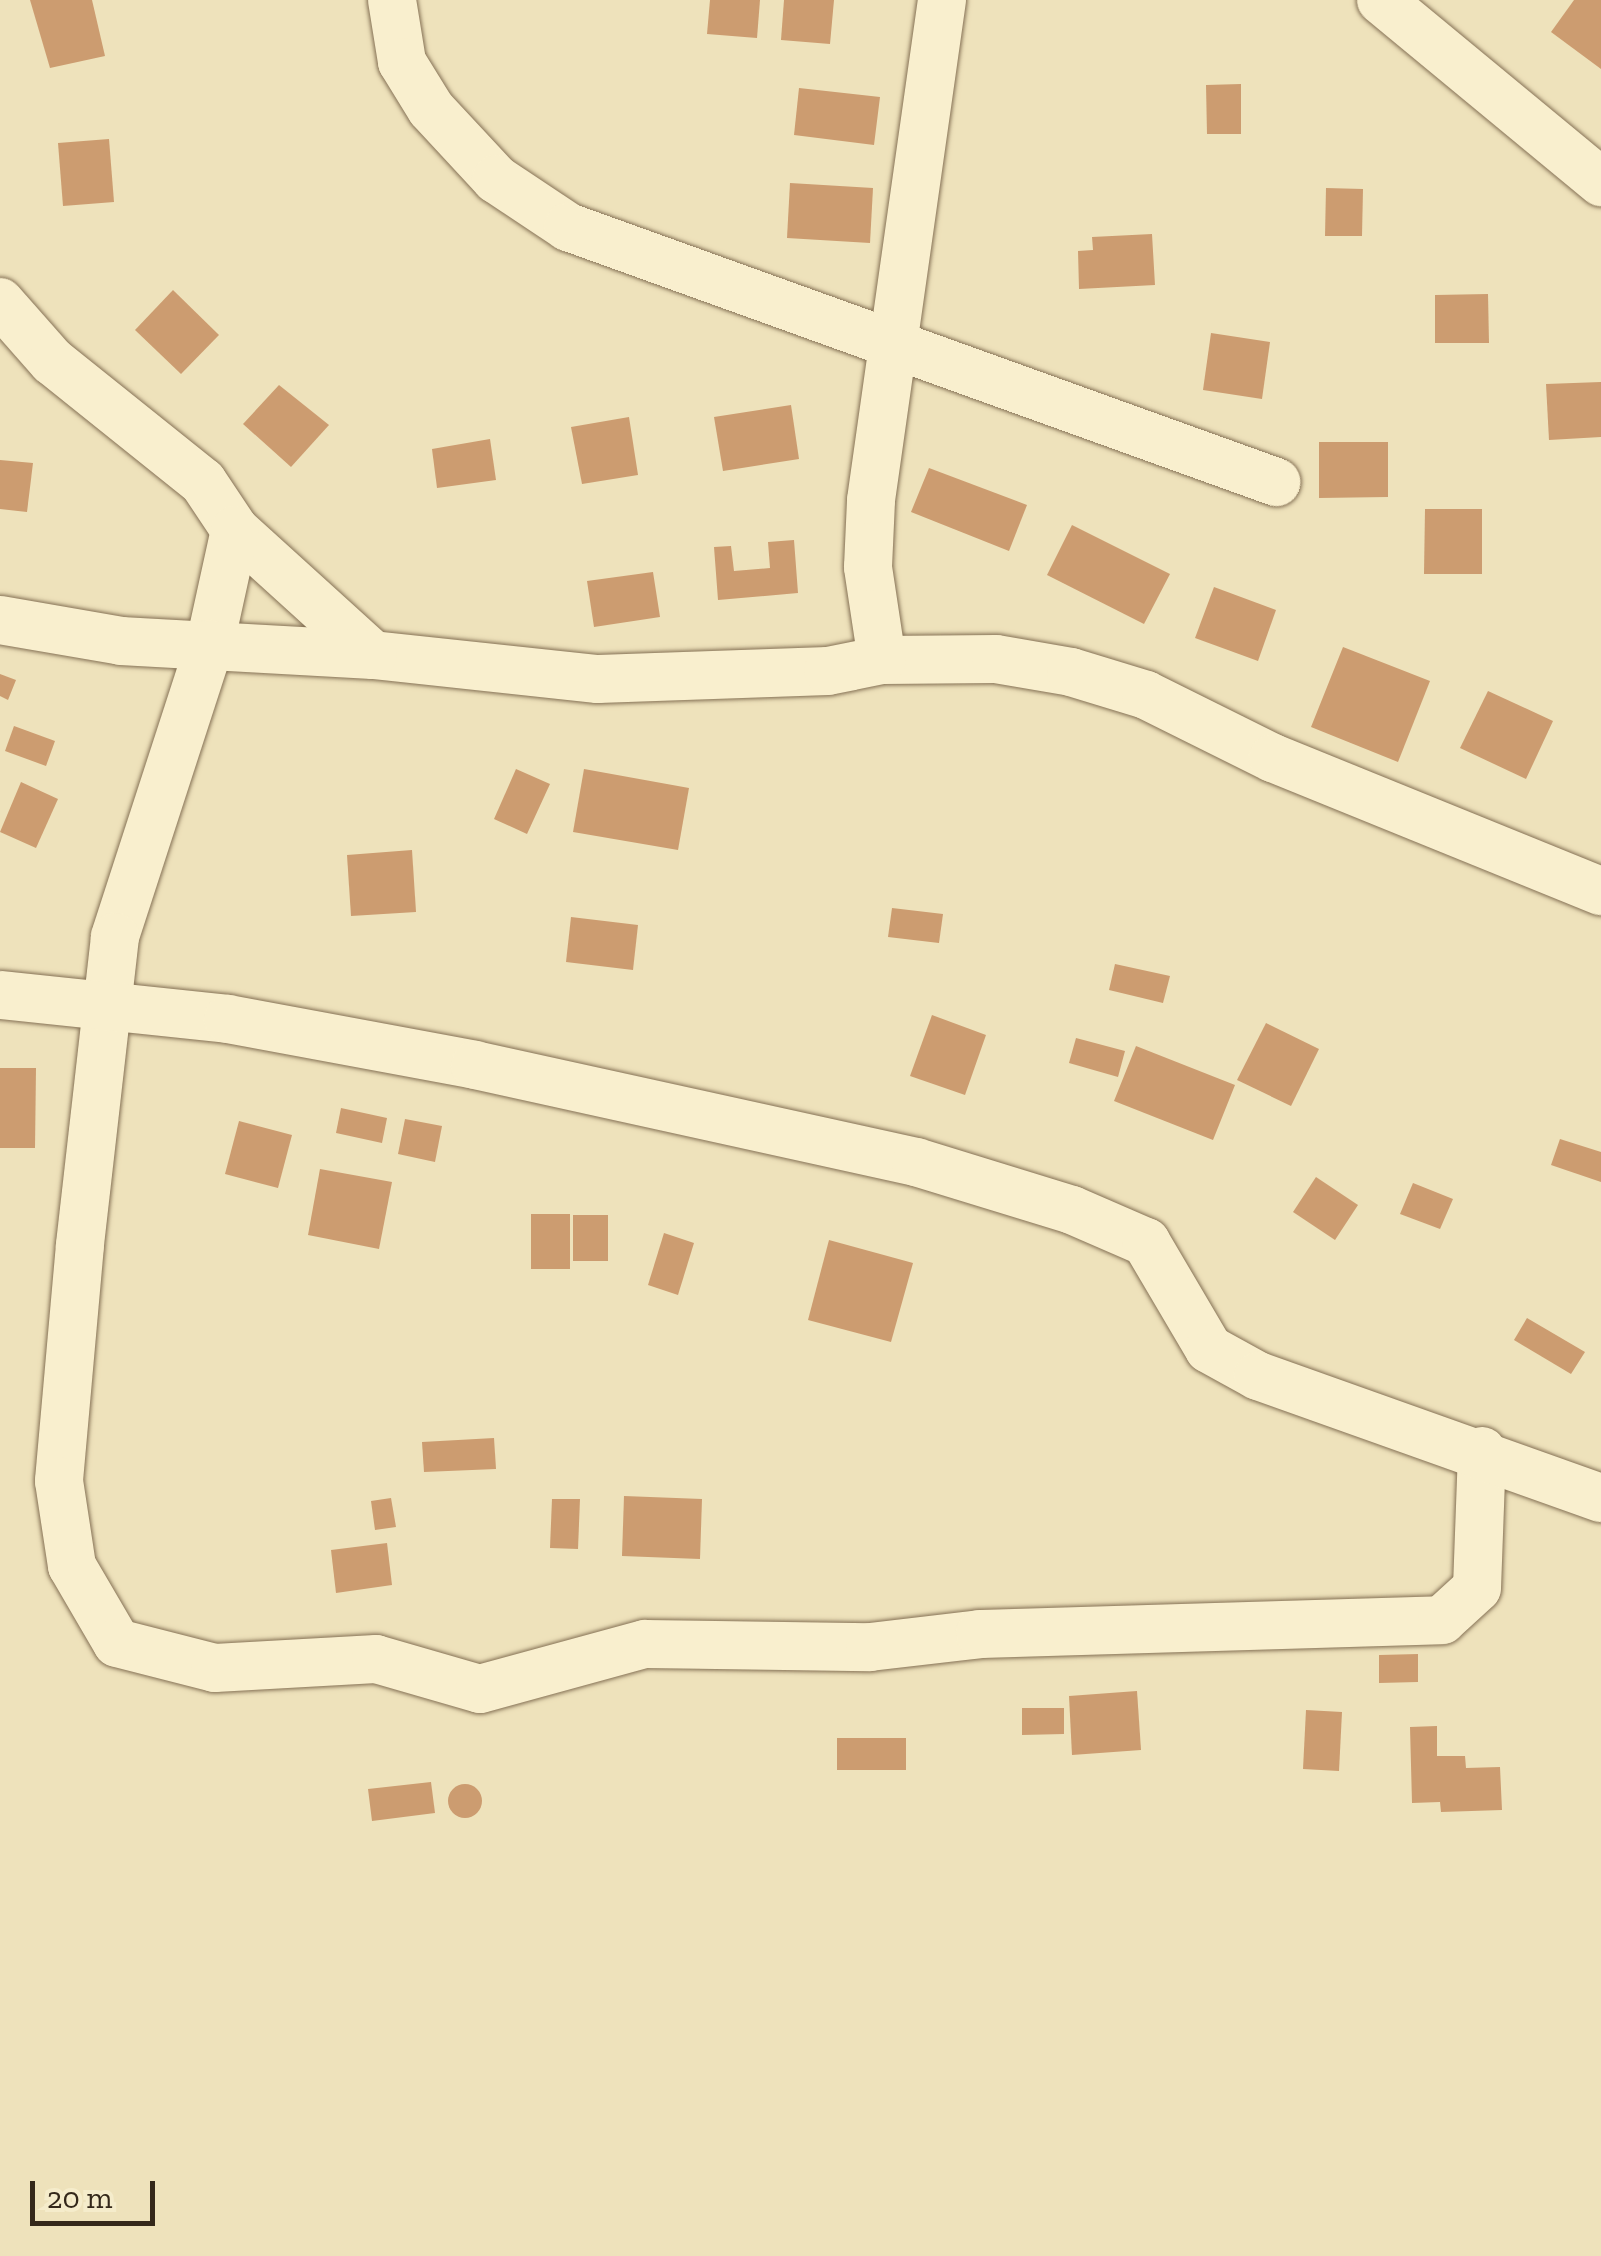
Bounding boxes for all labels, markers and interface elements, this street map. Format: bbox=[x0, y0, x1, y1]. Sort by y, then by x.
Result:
scale bar bbox=[35, 2161, 160, 2223]
text: 20 m bbox=[47, 2180, 112, 2216]

